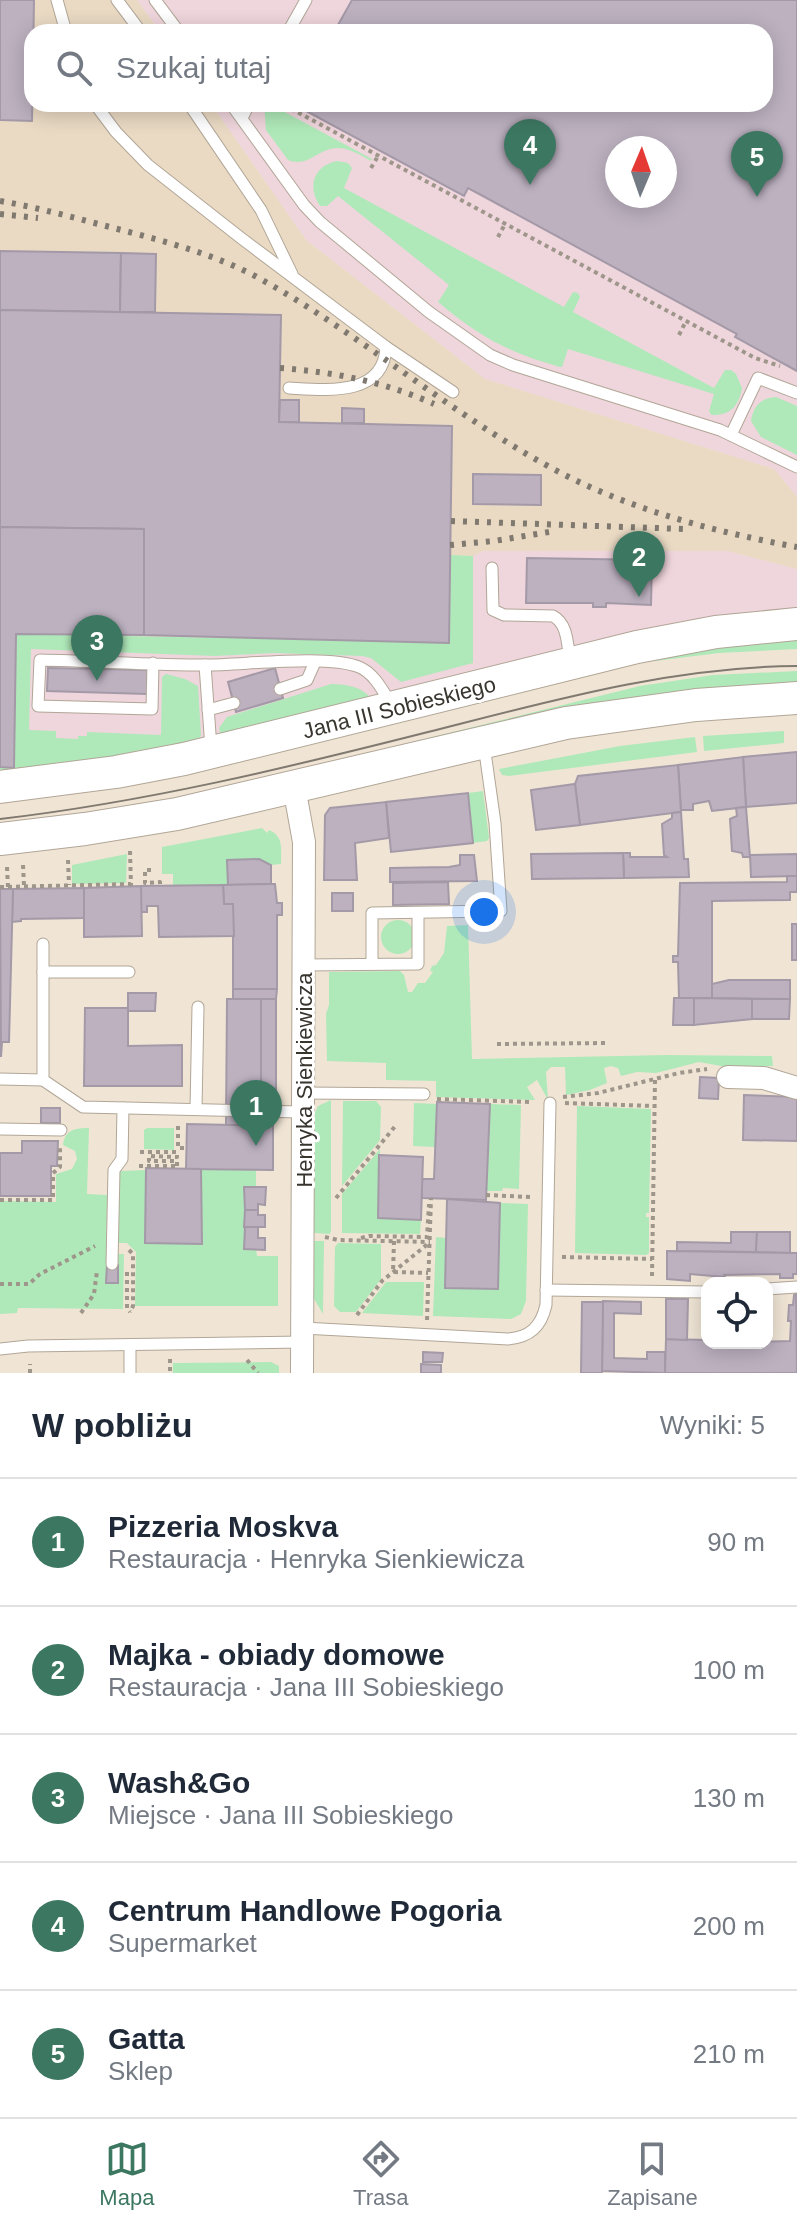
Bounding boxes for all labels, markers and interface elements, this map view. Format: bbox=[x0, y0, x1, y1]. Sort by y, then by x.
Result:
search box bbox=[24, 24, 773, 112]
icon: search bbox=[52, 46, 96, 90]
text: Szukaj tutaj bbox=[116, 51, 271, 84]
pin: 4 bbox=[504, 119, 556, 185]
pin: 5 bbox=[731, 131, 783, 197]
north arrow bbox=[605, 136, 677, 208]
pin: 2 bbox=[613, 531, 665, 597]
pin: 3 bbox=[71, 615, 123, 681]
street label: Jana III Sobieskiego bbox=[300, 671, 498, 744]
your location bbox=[464, 892, 504, 932]
street label: Henryka Sienkiewicza bbox=[292, 972, 317, 1188]
pin: 1 bbox=[230, 1080, 282, 1146]
map controls bbox=[701, 1277, 773, 1349]
button: locate bbox=[701, 1277, 773, 1349]
text: W pobliżu bbox=[32, 1406, 193, 1444]
text: Wyniki: 5 bbox=[660, 1410, 765, 1440]
text: Pizzeria Moskva bbox=[108, 1510, 338, 1543]
text: 1 bbox=[51, 1527, 65, 1557]
text: 90 m bbox=[707, 1527, 765, 1557]
text: Restauracja · Henryka Sienkiewicza bbox=[108, 1544, 524, 1574]
text: Majka - obiady domowe bbox=[108, 1638, 445, 1671]
text: 2 bbox=[51, 1655, 65, 1685]
text: 100 m bbox=[693, 1655, 765, 1685]
text: Restauracja · Jana III Sobieskiego bbox=[108, 1672, 504, 1702]
text: Wash&Go bbox=[108, 1766, 250, 1799]
text: 3 bbox=[51, 1783, 65, 1813]
text: 130 m bbox=[693, 1783, 765, 1813]
text: Miejsce · Jana III Sobieskiego bbox=[108, 1800, 453, 1830]
text: Centrum Handlowe Pogoria bbox=[108, 1894, 501, 1927]
text: 4 bbox=[51, 1911, 65, 1941]
text: 200 m bbox=[693, 1911, 765, 1941]
text: Supermarket bbox=[108, 1928, 257, 1958]
text: Gatta bbox=[108, 2022, 185, 2055]
text: 5 bbox=[51, 2039, 65, 2069]
text: 210 m bbox=[693, 2039, 765, 2069]
text: Sklep bbox=[108, 2056, 173, 2086]
tab: Mapa bbox=[99, 2137, 154, 2211]
tab: Trasa bbox=[353, 2137, 408, 2211]
tab: Zapisane bbox=[607, 2137, 698, 2211]

